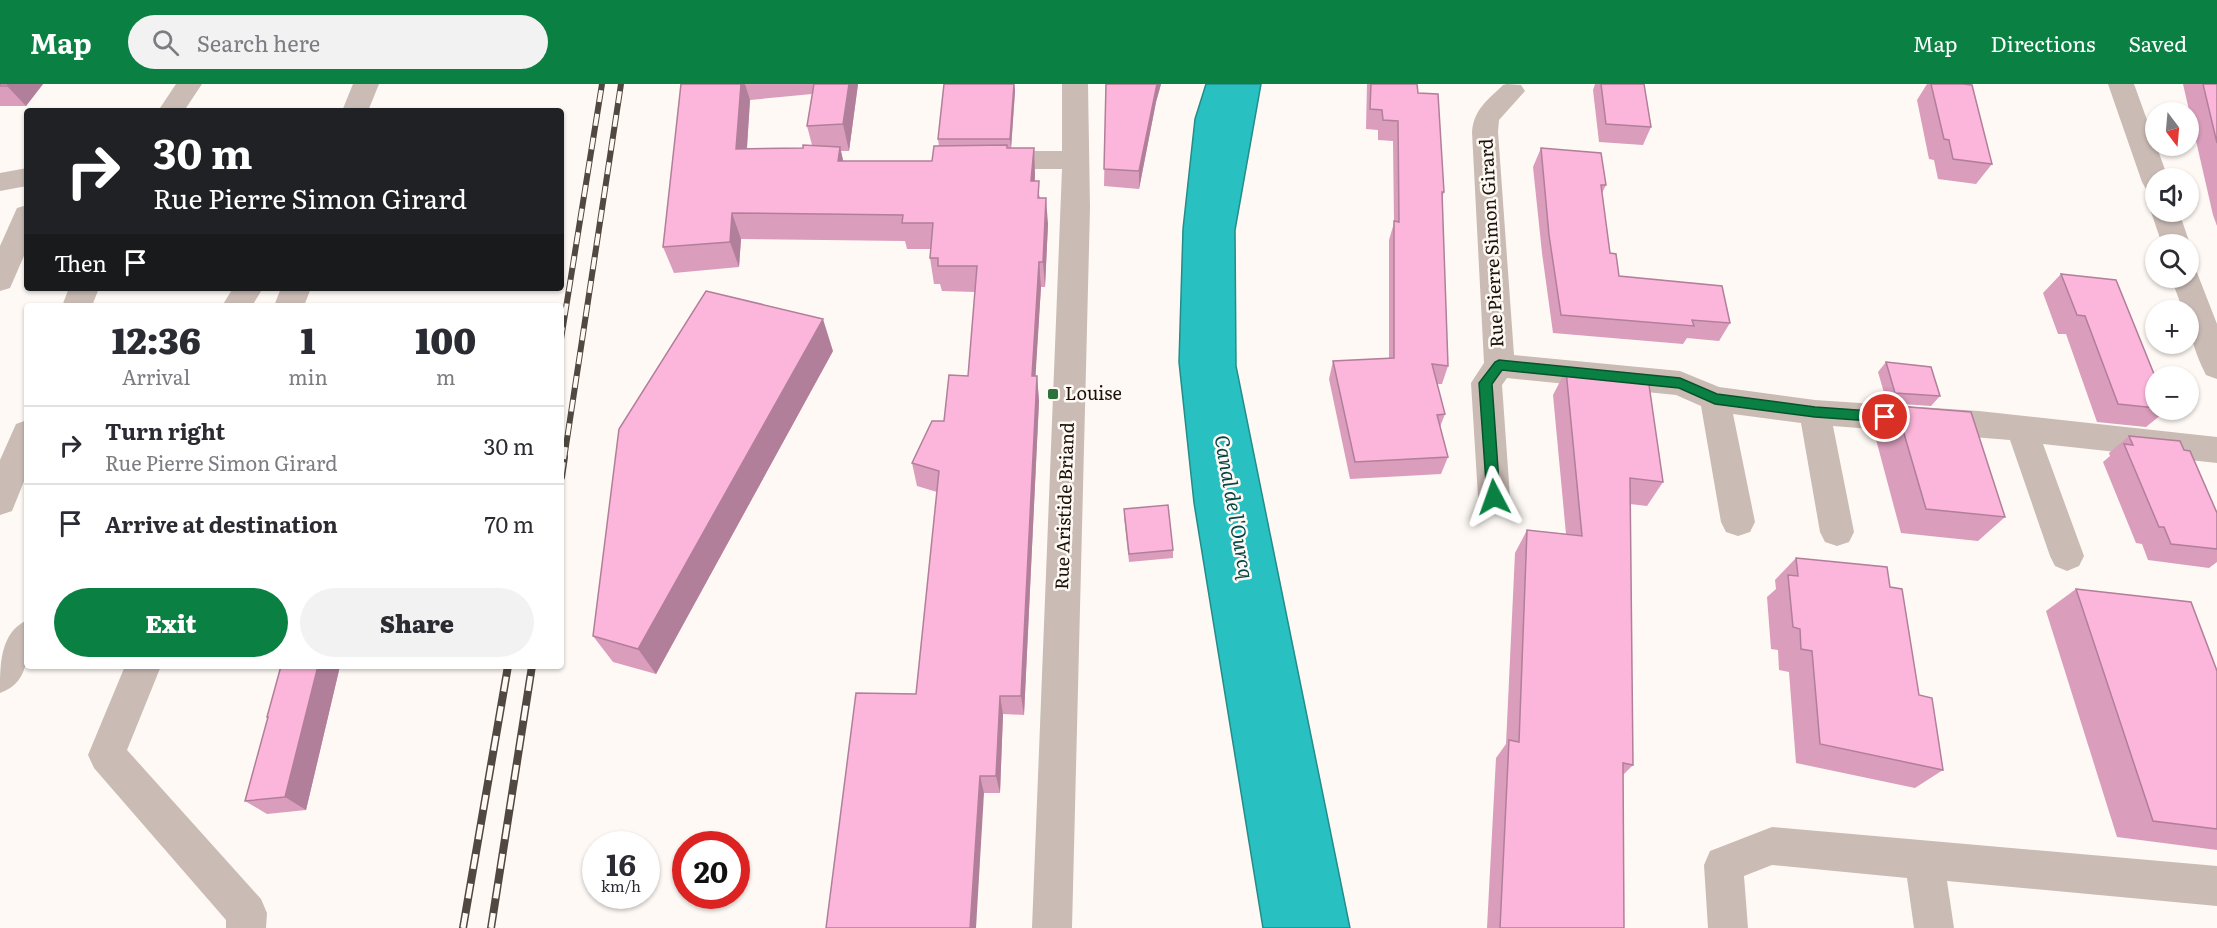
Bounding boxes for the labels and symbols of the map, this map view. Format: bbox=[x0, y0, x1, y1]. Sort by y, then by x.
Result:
north arrow bbox=[2145, 102, 2199, 156]
street label: Rue Pierre Simon Girard bbox=[1472, 138, 1509, 348]
place label: Louise bbox=[1065, 379, 1122, 406]
marker: Louise bbox=[1046, 387, 1060, 401]
pin bbox=[1859, 391, 1910, 442]
street label: Rue Aristide Briand bbox=[1047, 422, 1080, 590]
water label: Canal de l'Ourcq bbox=[1209, 432, 1263, 581]
position arrow bbox=[1462, 465, 1526, 529]
speed limit sign: 20 bbox=[672, 831, 750, 909]

